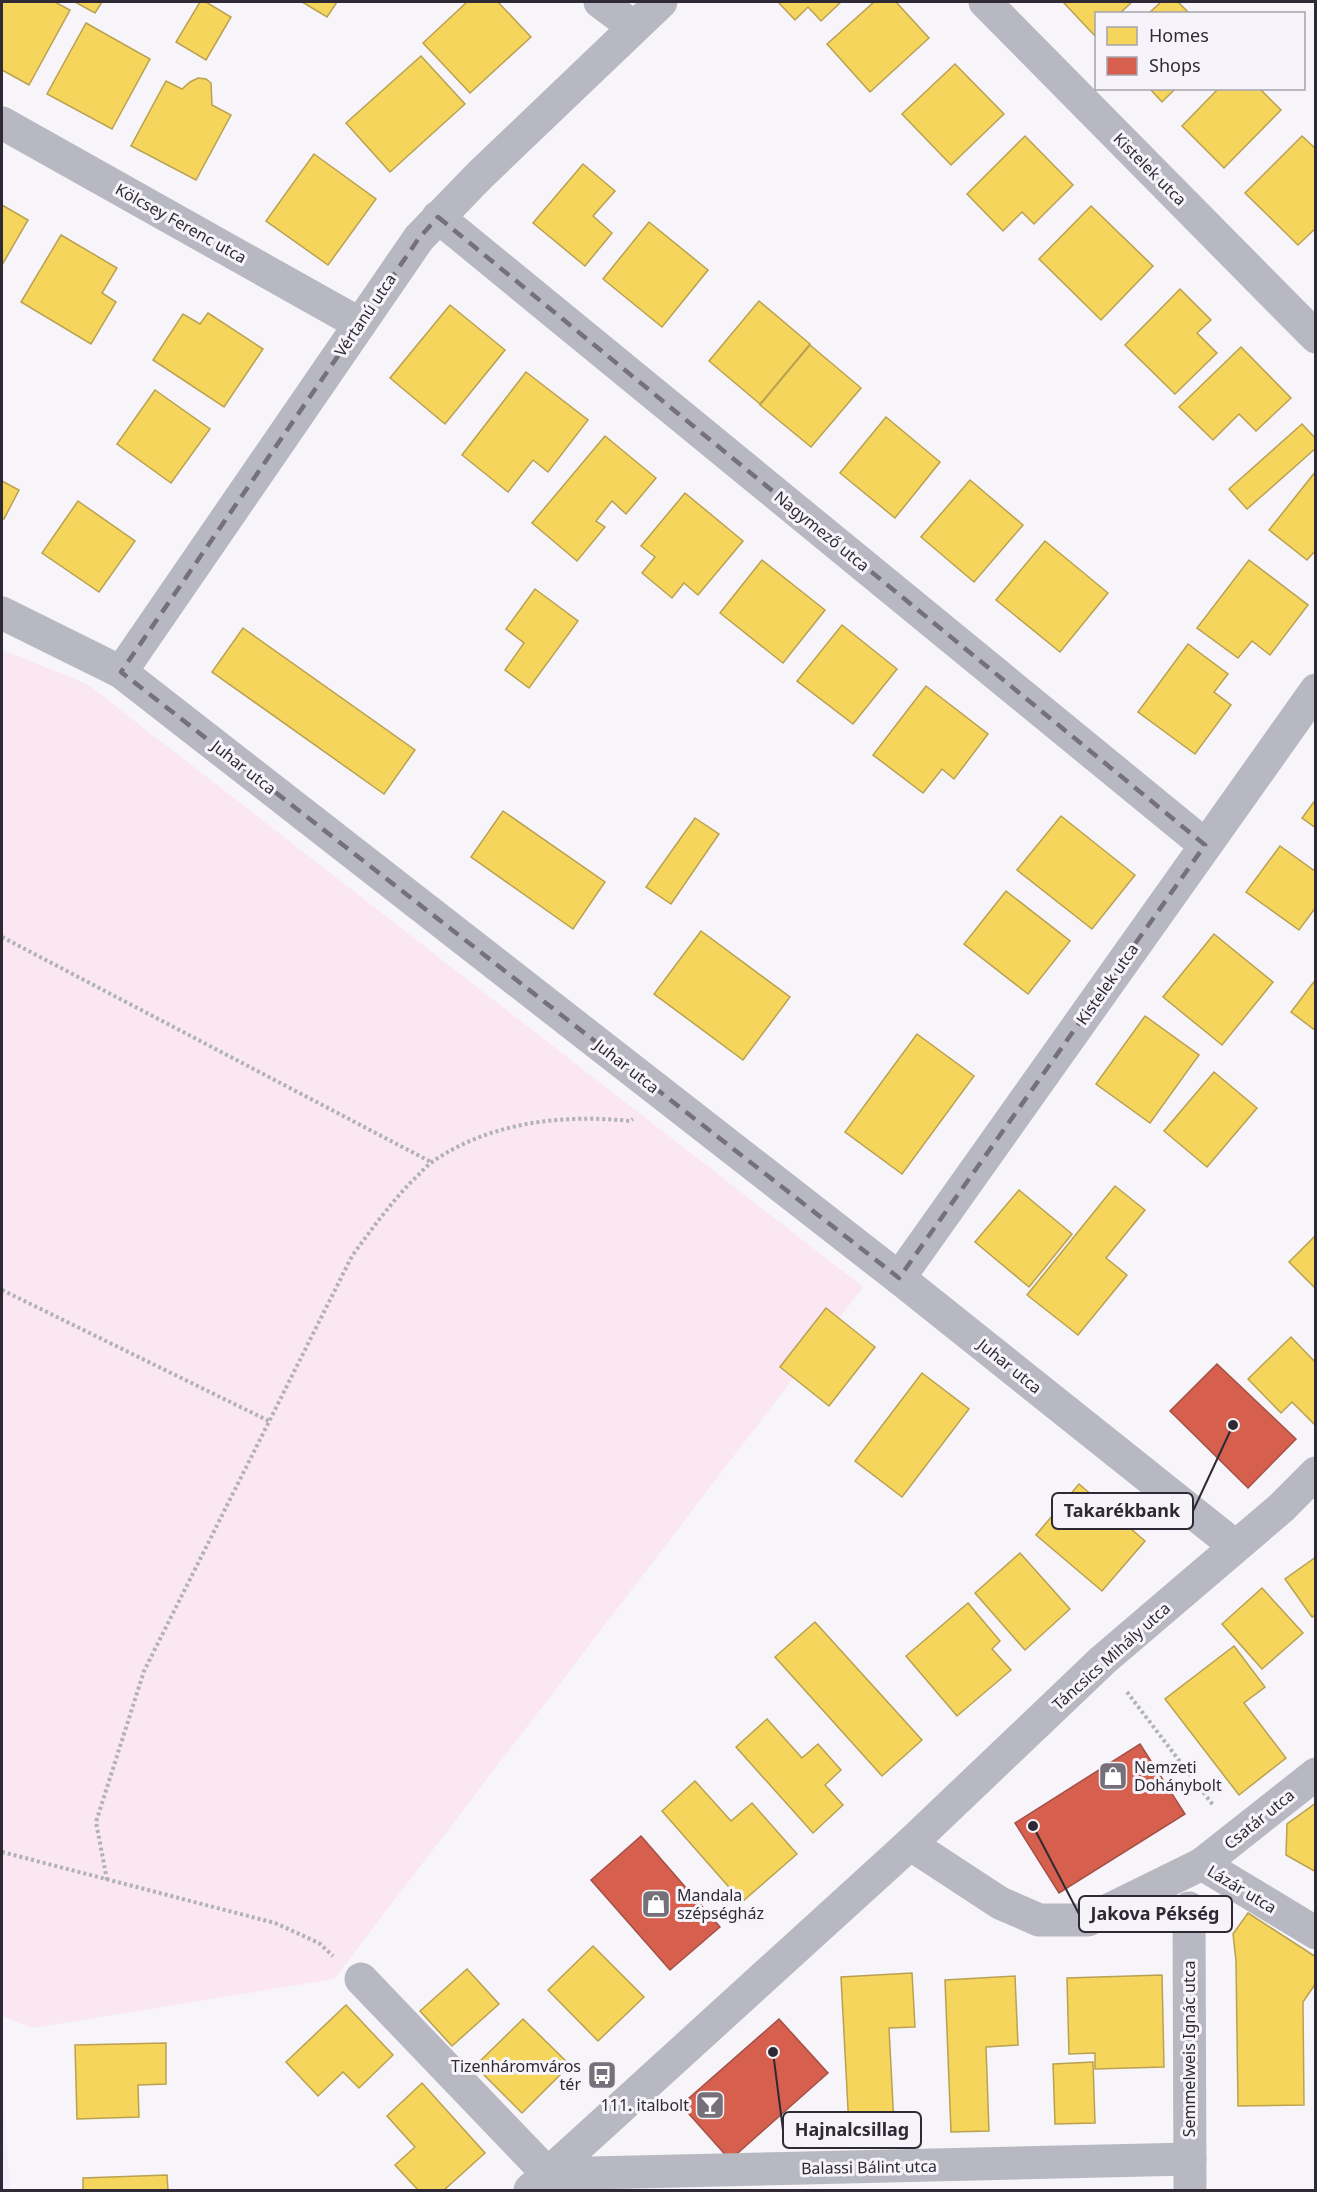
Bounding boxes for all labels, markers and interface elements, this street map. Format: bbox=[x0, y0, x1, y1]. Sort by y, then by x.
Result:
legend bbox=[1095, 12, 1305, 90]
text: Homes bbox=[1149, 23, 1209, 47]
text: Shops bbox=[1149, 53, 1201, 77]
street label: Kistelek utca bbox=[1109, 128, 1191, 210]
street label: Kölcsey Ferenc utca bbox=[111, 178, 251, 268]
street label: Vértanú utca bbox=[329, 269, 401, 361]
street label: Nagymező utca bbox=[770, 486, 874, 576]
street label: Juhar utca bbox=[206, 734, 281, 799]
street label: Kistelek utca bbox=[1071, 939, 1143, 1029]
street label: Juhar utca bbox=[589, 1033, 664, 1098]
street label: Juhar utca bbox=[972, 1332, 1047, 1399]
callout: Takarékbank bbox=[1052, 1493, 1193, 1529]
text: Takarékbank bbox=[1064, 1498, 1181, 1522]
street label: Táncsics Mihály utca bbox=[1047, 1597, 1175, 1715]
place label: Nemzeti Dohánybolt bbox=[1134, 1756, 1222, 1796]
shop icon: Nemzeti Dohánybolt bbox=[1097, 1760, 1129, 1792]
street label: Csatár utca bbox=[1219, 1784, 1299, 1854]
street label: Lázár utca bbox=[1203, 1860, 1281, 1918]
place label: Mandala szépségház bbox=[677, 1884, 764, 1924]
shop icon: Mandala szépségház bbox=[640, 1888, 672, 1920]
callout: Jakova Pékség bbox=[1079, 1896, 1232, 1932]
text: Jakova Pékség bbox=[1089, 1901, 1219, 1925]
street label: Semmelweis Ignác utca bbox=[1178, 1961, 1200, 2137]
place label: Tizenháromváros tér bbox=[451, 2055, 581, 2095]
bus stop icon: Tizenháromváros tér bbox=[586, 2059, 618, 2091]
bar icon: 111. italbolt bbox=[694, 2089, 726, 2121]
place label: 111. italbolt bbox=[601, 2094, 689, 2116]
callout: Hajnalcsillag bbox=[783, 2112, 921, 2148]
text: Hajnalcsillag bbox=[795, 2117, 909, 2141]
street label: Balassi Bálint utca bbox=[801, 2155, 937, 2179]

